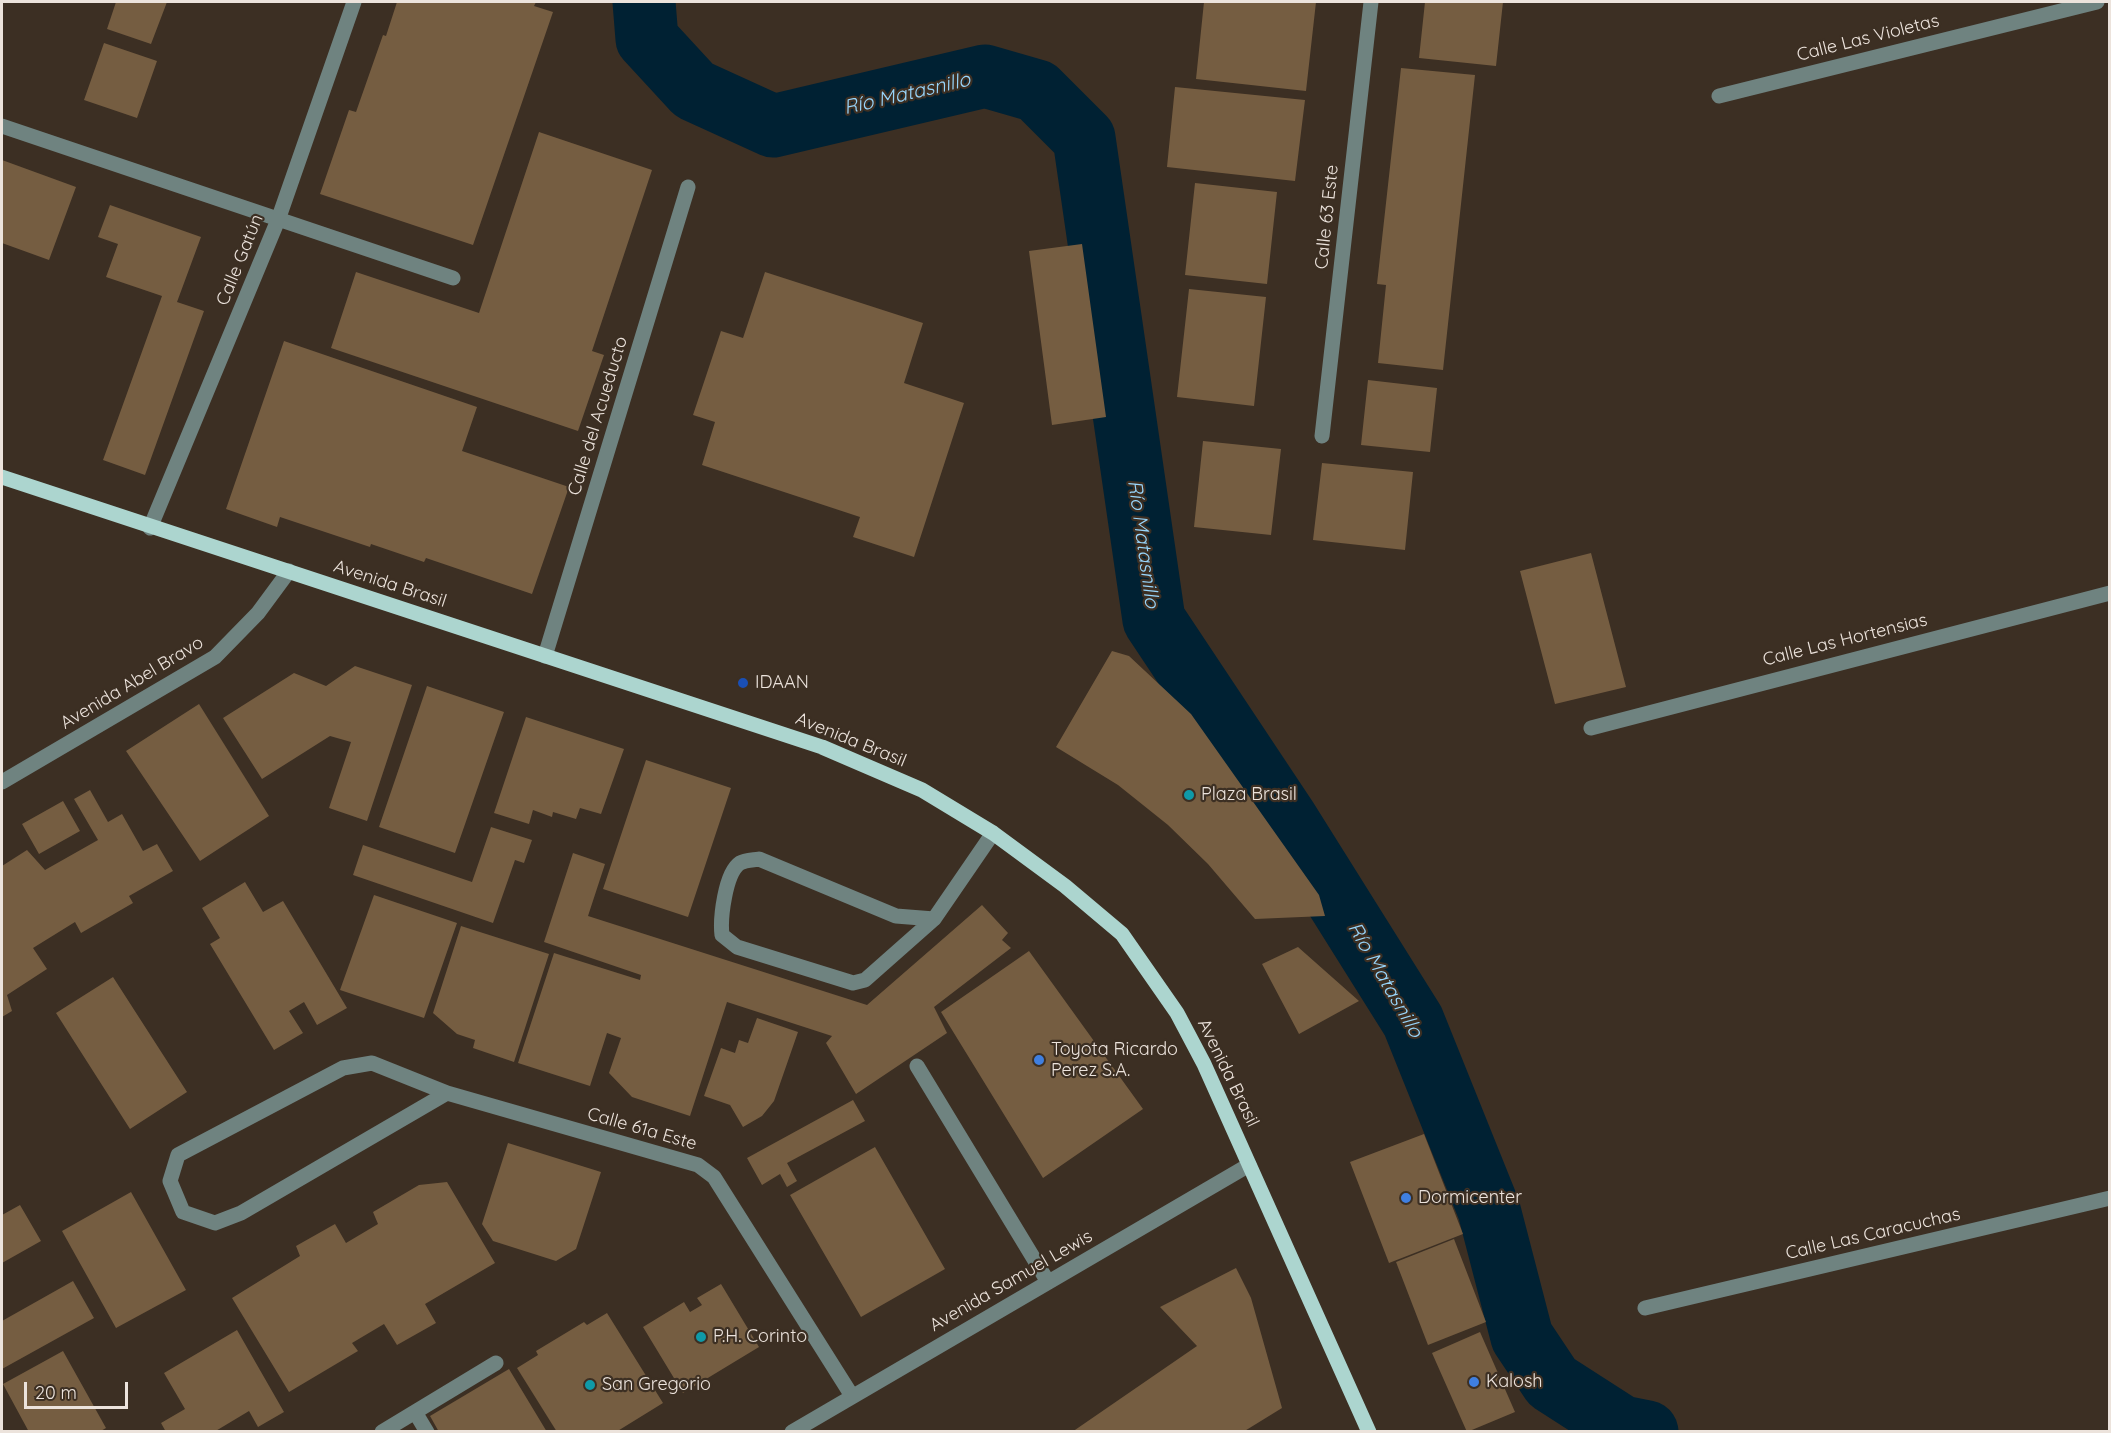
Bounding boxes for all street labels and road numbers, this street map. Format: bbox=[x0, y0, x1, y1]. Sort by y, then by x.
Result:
street label: Calle Las Violetas bbox=[1795, 10, 1941, 66]
street label: Calle 63 Este bbox=[1311, 164, 1343, 270]
street label: Calle Gatún bbox=[212, 211, 268, 309]
street label: Calle del Acueducto bbox=[564, 334, 632, 498]
street label: Avenida Brasil bbox=[331, 556, 449, 612]
street label: Calle Las Hortensias bbox=[1761, 609, 1929, 671]
street label: Avenida Abel Bravo bbox=[57, 632, 207, 734]
street label: Avenida Brasil bbox=[792, 708, 910, 772]
street label: Avenida Brasil bbox=[1193, 1015, 1263, 1131]
street label: Calle 61a Este bbox=[585, 1103, 699, 1155]
street label: Calle Las Caracuchas bbox=[1784, 1203, 1962, 1265]
street label: Avenida Samuel Lewis bbox=[926, 1226, 1096, 1336]

